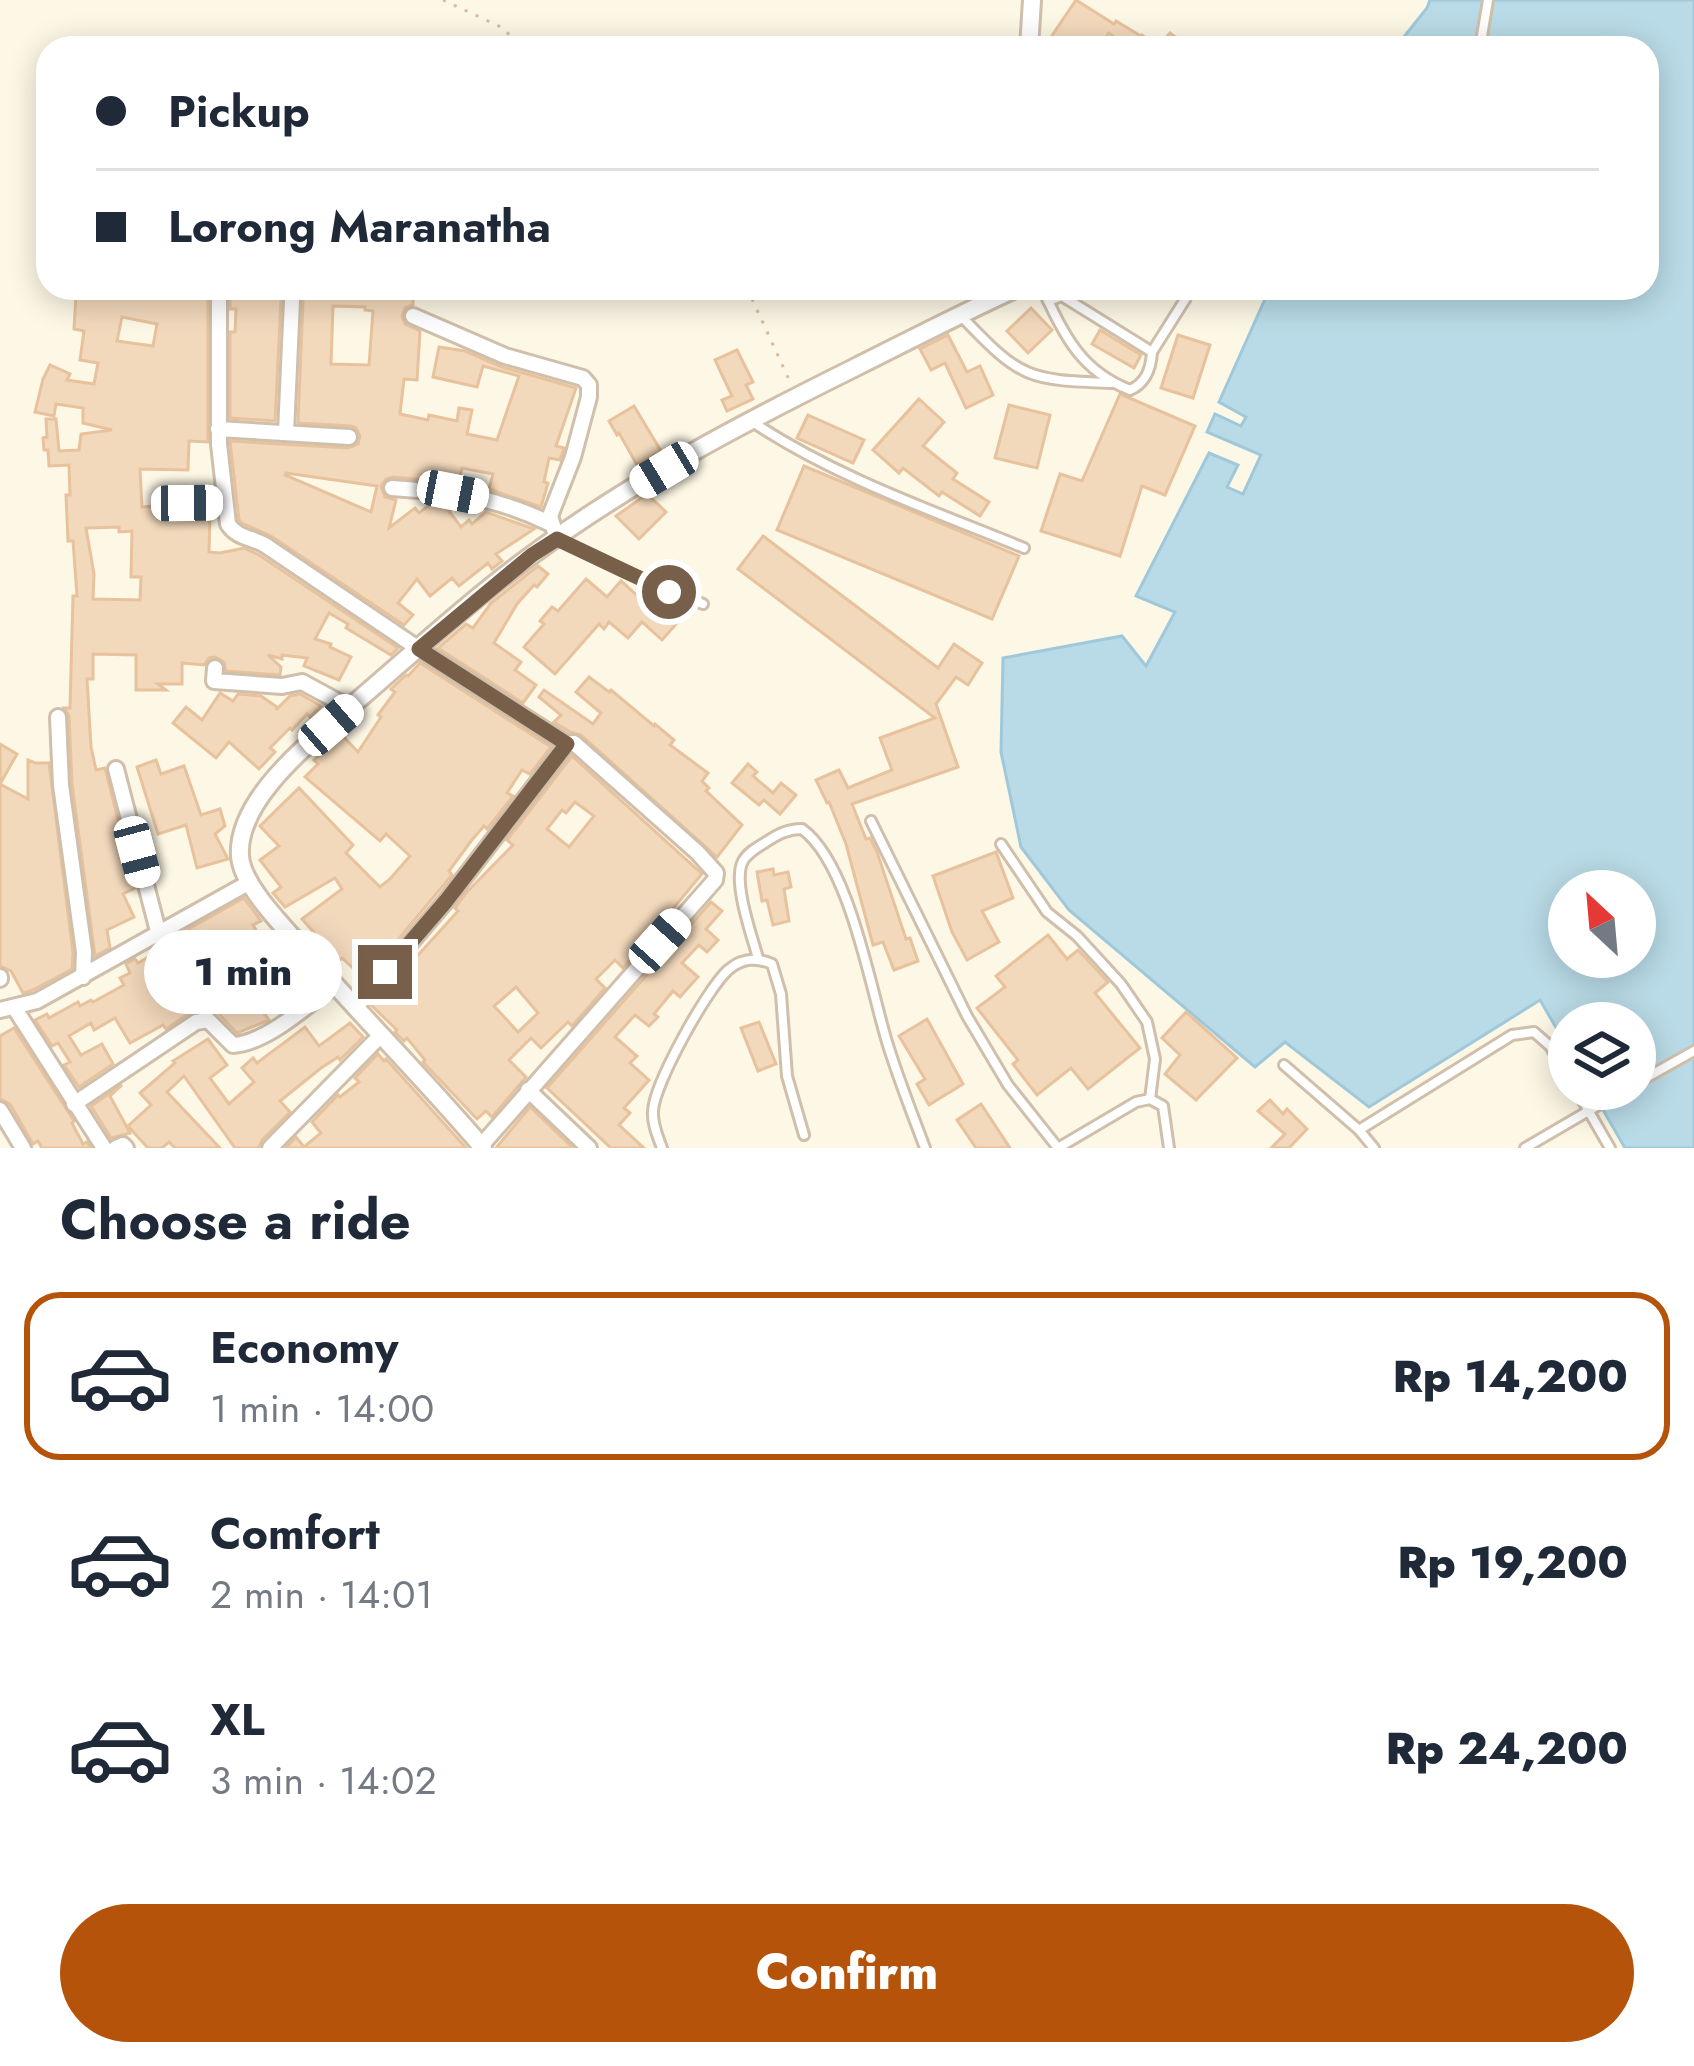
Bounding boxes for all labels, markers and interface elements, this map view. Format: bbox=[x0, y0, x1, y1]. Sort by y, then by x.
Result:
text: Pickup bbox=[168, 79, 310, 144]
text: Lorong Maranatha bbox=[168, 194, 551, 259]
car bbox=[624, 436, 704, 504]
car bbox=[414, 467, 492, 517]
car bbox=[151, 484, 223, 522]
route start bbox=[642, 565, 696, 619]
car bbox=[292, 688, 370, 762]
car bbox=[110, 813, 164, 891]
north arrow bbox=[1548, 870, 1656, 978]
map controls bbox=[1548, 870, 1656, 1110]
car bbox=[623, 902, 697, 980]
callout: 1 min bbox=[145, 930, 343, 1014]
text: 1 min bbox=[194, 943, 292, 1000]
route end bbox=[358, 945, 412, 999]
button: layers bbox=[1548, 1002, 1656, 1110]
text: Choose a ride bbox=[60, 1181, 411, 1259]
text: Economy bbox=[210, 1315, 398, 1380]
icon: car bbox=[66, 1322, 174, 1430]
text: Rp 14,200 bbox=[1392, 1344, 1628, 1409]
text: 1 min · 14:00 bbox=[210, 1380, 434, 1437]
text: Comfort bbox=[210, 1501, 380, 1566]
icon: car bbox=[66, 1508, 174, 1616]
text: Rp 19,200 bbox=[1397, 1530, 1628, 1595]
text: 2 min · 14:01 bbox=[210, 1566, 433, 1623]
text: XL bbox=[210, 1687, 265, 1752]
icon: car bbox=[66, 1694, 174, 1802]
text: Rp 24,200 bbox=[1385, 1716, 1628, 1781]
text: 3 min · 14:02 bbox=[210, 1752, 437, 1809]
button: Confirm bbox=[60, 1904, 1634, 2042]

